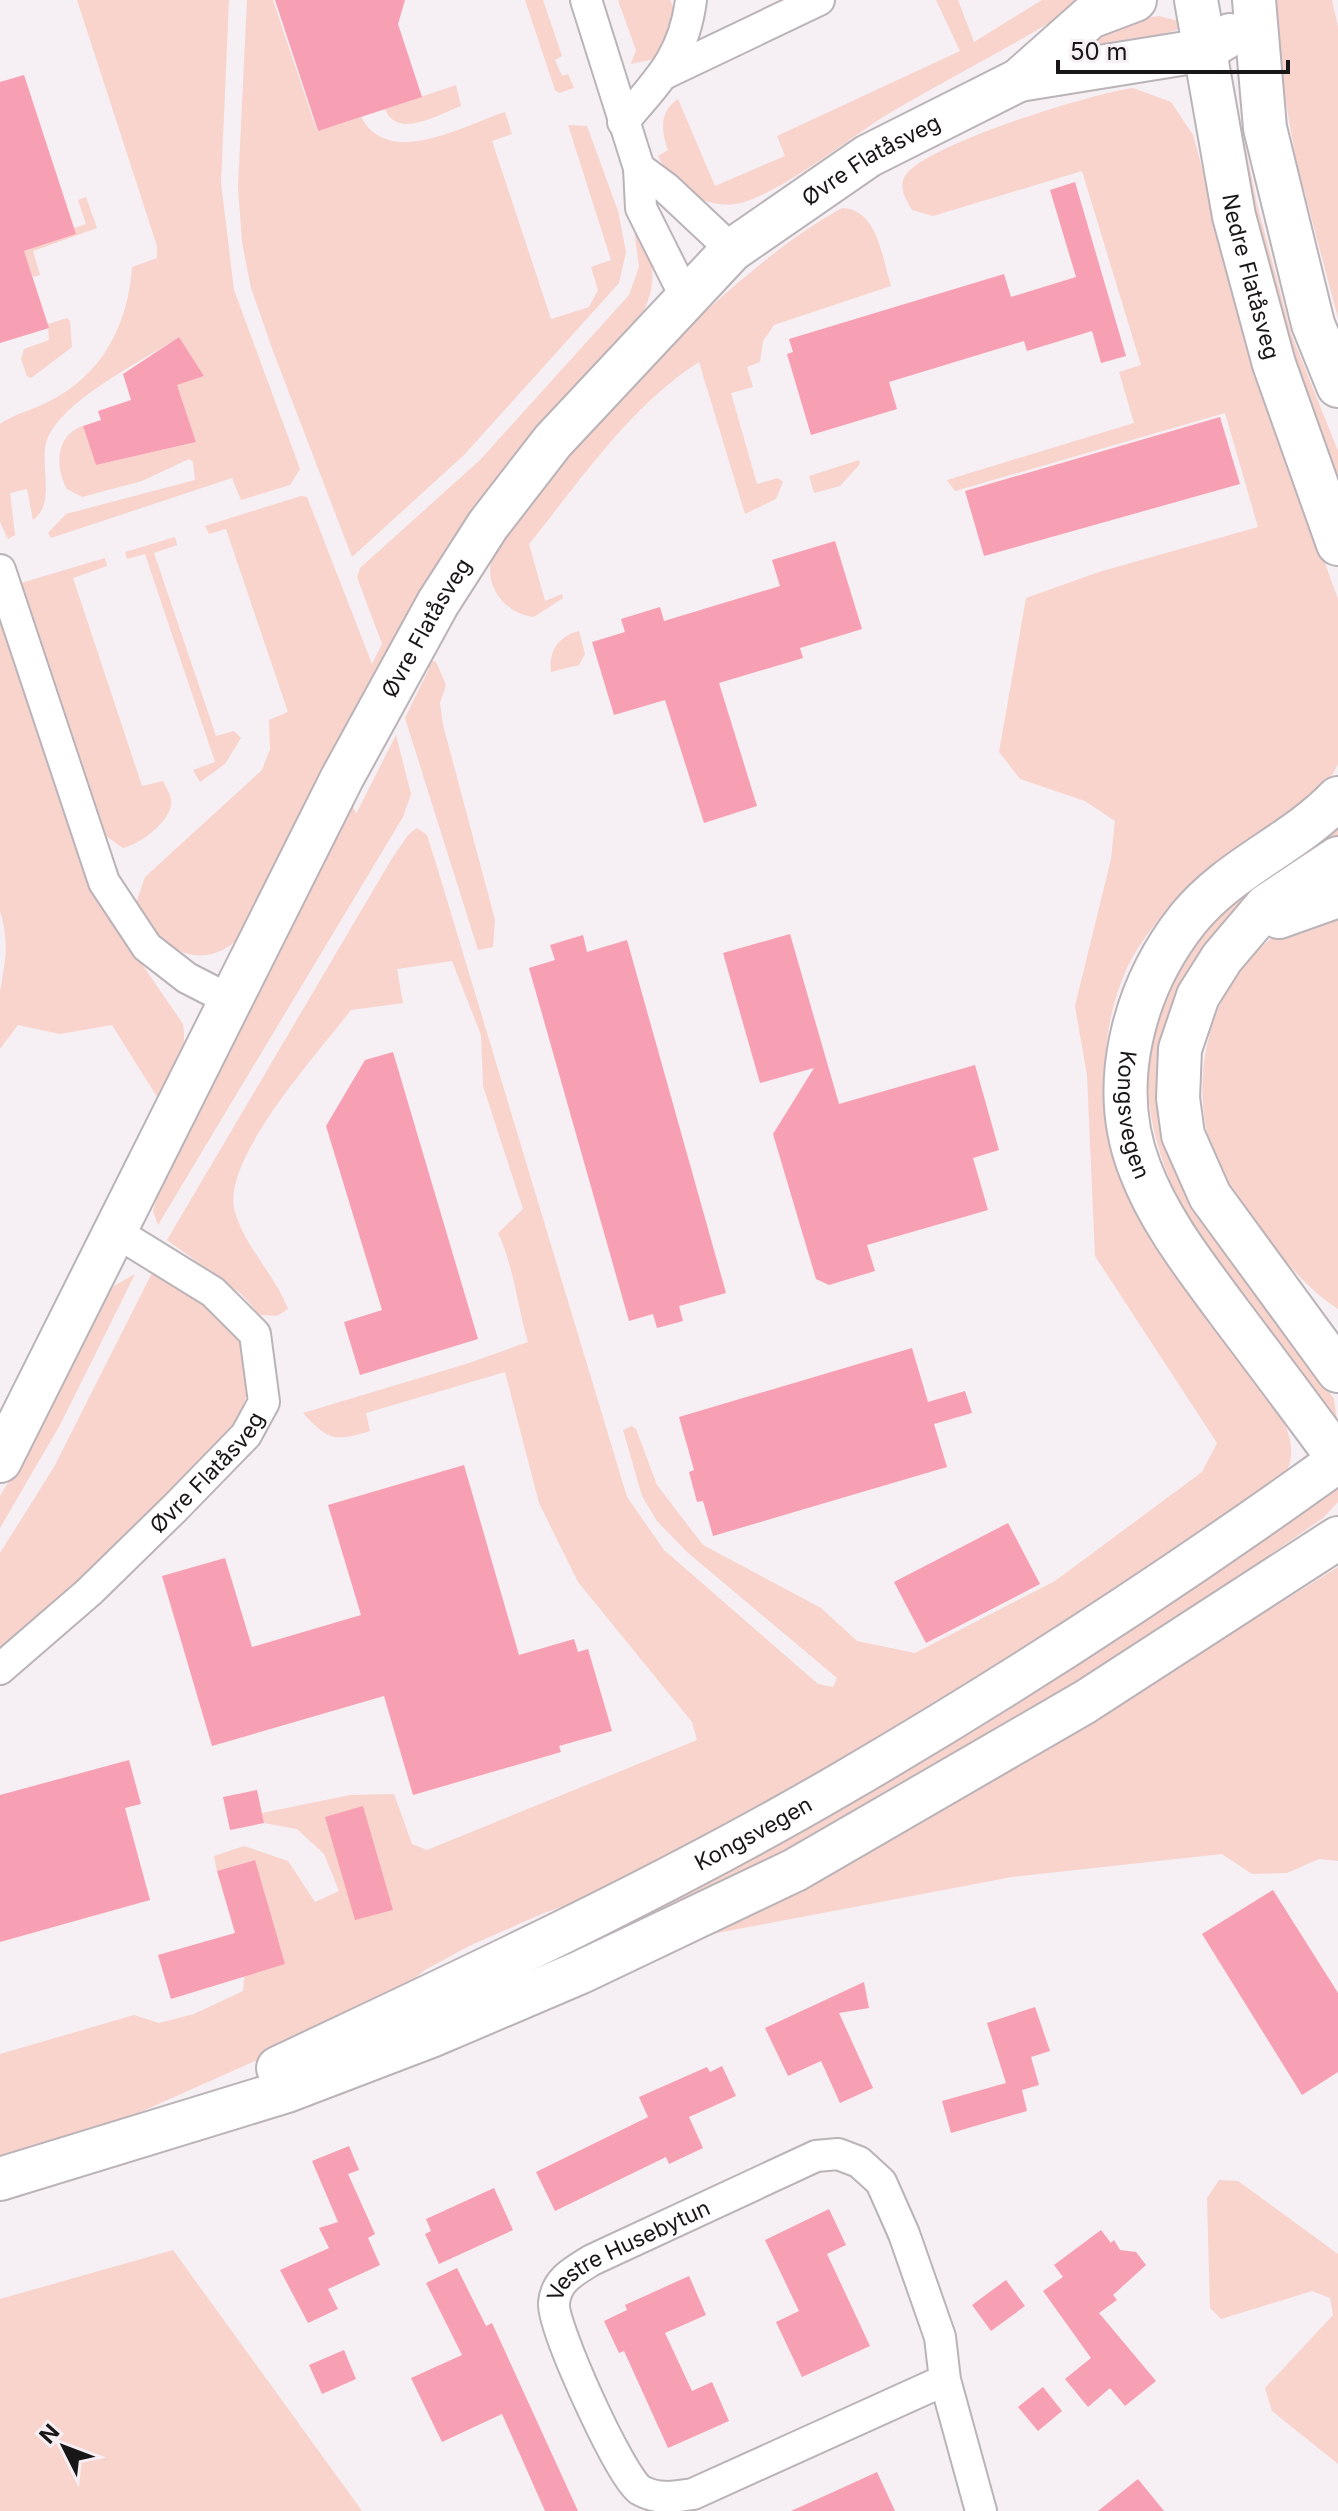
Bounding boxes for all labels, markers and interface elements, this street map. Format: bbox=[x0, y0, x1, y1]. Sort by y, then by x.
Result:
scale bar bbox=[1058, 24, 1288, 74]
text: 50 m bbox=[1070, 37, 1128, 66]
street label: Øvre Flatåsveg bbox=[797, 109, 944, 211]
street label: Nedre Flatåsveg bbox=[1217, 192, 1285, 362]
street label: Øvre Flatåsveg bbox=[376, 553, 476, 702]
street label: Kongsvegen bbox=[1113, 1049, 1155, 1182]
street label: Øvre Flatåsveg bbox=[144, 1407, 269, 1538]
street label: Kongsvegen bbox=[690, 1791, 816, 1876]
street label: Vestre Husebytun bbox=[541, 2194, 714, 2304]
north arrow bbox=[24, 2407, 104, 2487]
text: N bbox=[34, 2419, 64, 2449]

